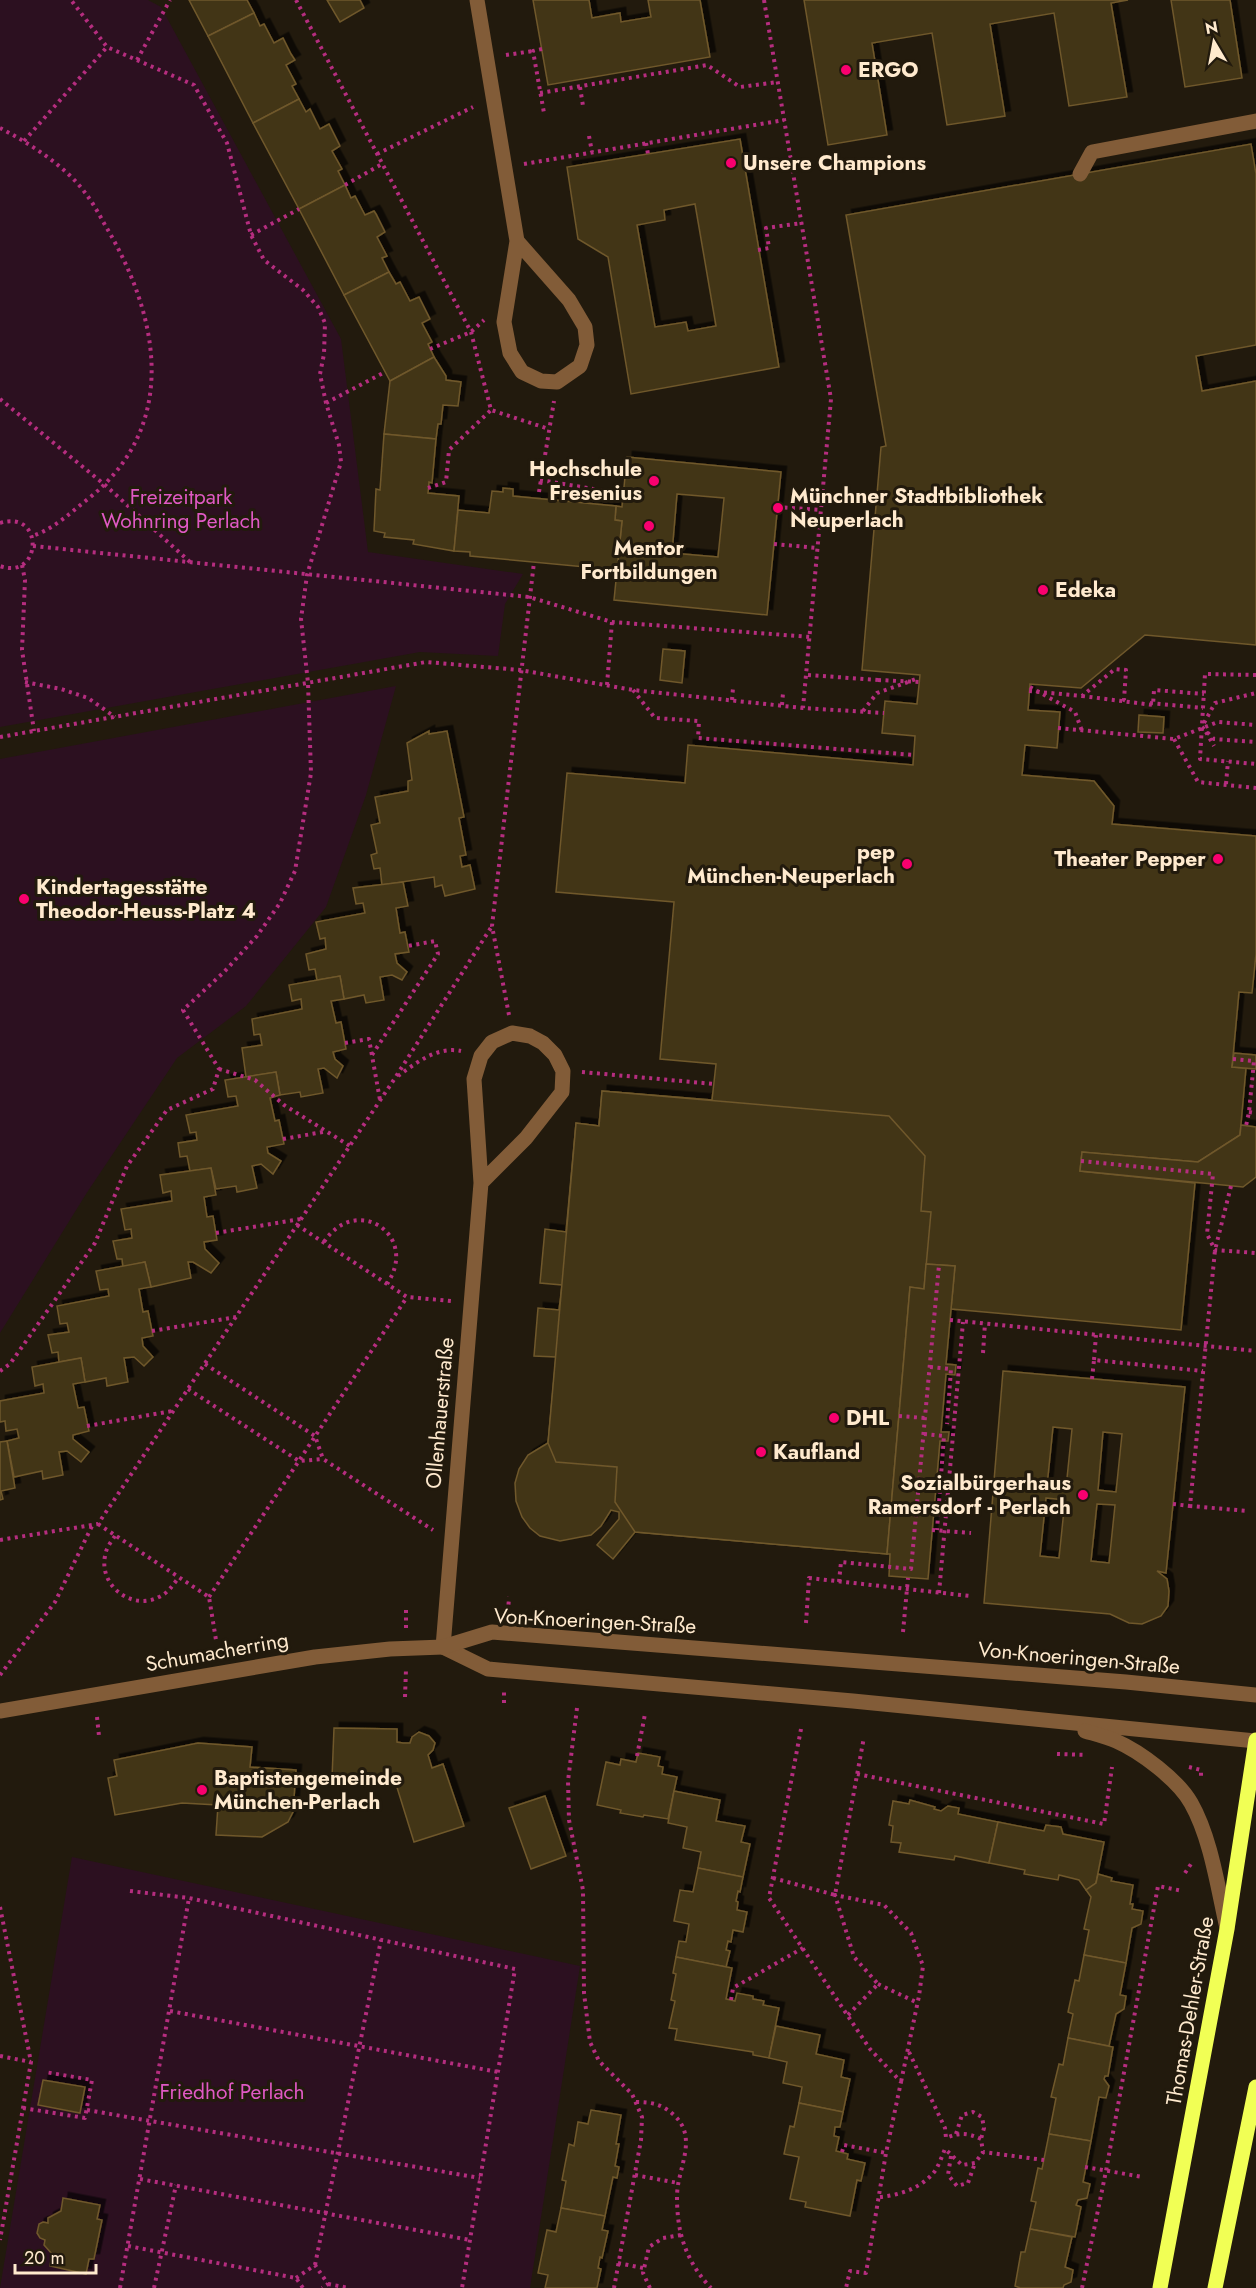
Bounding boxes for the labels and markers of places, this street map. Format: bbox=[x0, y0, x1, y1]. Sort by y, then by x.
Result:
place label: ERGO bbox=[858, 55, 919, 85]
marker: ERGO bbox=[839, 63, 853, 77]
place label: Unsere Champions bbox=[743, 148, 926, 178]
marker: Unsere Champions bbox=[724, 156, 738, 170]
place label: Hochschule Fresenius bbox=[529, 454, 642, 508]
marker: Hochschule Fresenius bbox=[647, 474, 661, 488]
place label: Münchner Stadtbibliothek Neuperlach bbox=[790, 481, 1043, 535]
marker: Münchner Stadtbibliothek Neuperlach bbox=[771, 501, 785, 515]
marker: Mentor Fortbildungen bbox=[642, 519, 656, 533]
place label: Mentor Fortbildungen bbox=[580, 533, 718, 587]
place label: Edeka bbox=[1055, 575, 1116, 605]
marker: Edeka bbox=[1036, 583, 1050, 597]
place label: pep München-Neuperlach bbox=[687, 837, 895, 891]
place label: Theater Pepper bbox=[1054, 844, 1206, 874]
marker: Theater Pepper bbox=[1211, 852, 1225, 866]
marker: pep München-Neuperlach bbox=[900, 857, 914, 871]
place label: Kindertagesstätte Theodor-Heuss-Platz 4 bbox=[36, 872, 256, 926]
marker: Kindertagesstätte Theodor-Heuss-Platz 4 bbox=[17, 892, 31, 906]
place label: DHL bbox=[846, 1403, 889, 1433]
marker: DHL bbox=[827, 1411, 841, 1425]
place label: Kaufland bbox=[773, 1437, 860, 1467]
marker: Kaufland bbox=[754, 1445, 768, 1459]
place label: Sozialbürgerhaus Ramersdorf - Perlach bbox=[868, 1468, 1071, 1522]
marker: Sozialbürgerhaus Ramersdorf - Perlach bbox=[1076, 1488, 1090, 1502]
place label: Baptistengemeinde München-Perlach bbox=[214, 1763, 402, 1817]
marker: Baptistengemeinde München-Perlach bbox=[195, 1783, 209, 1797]

